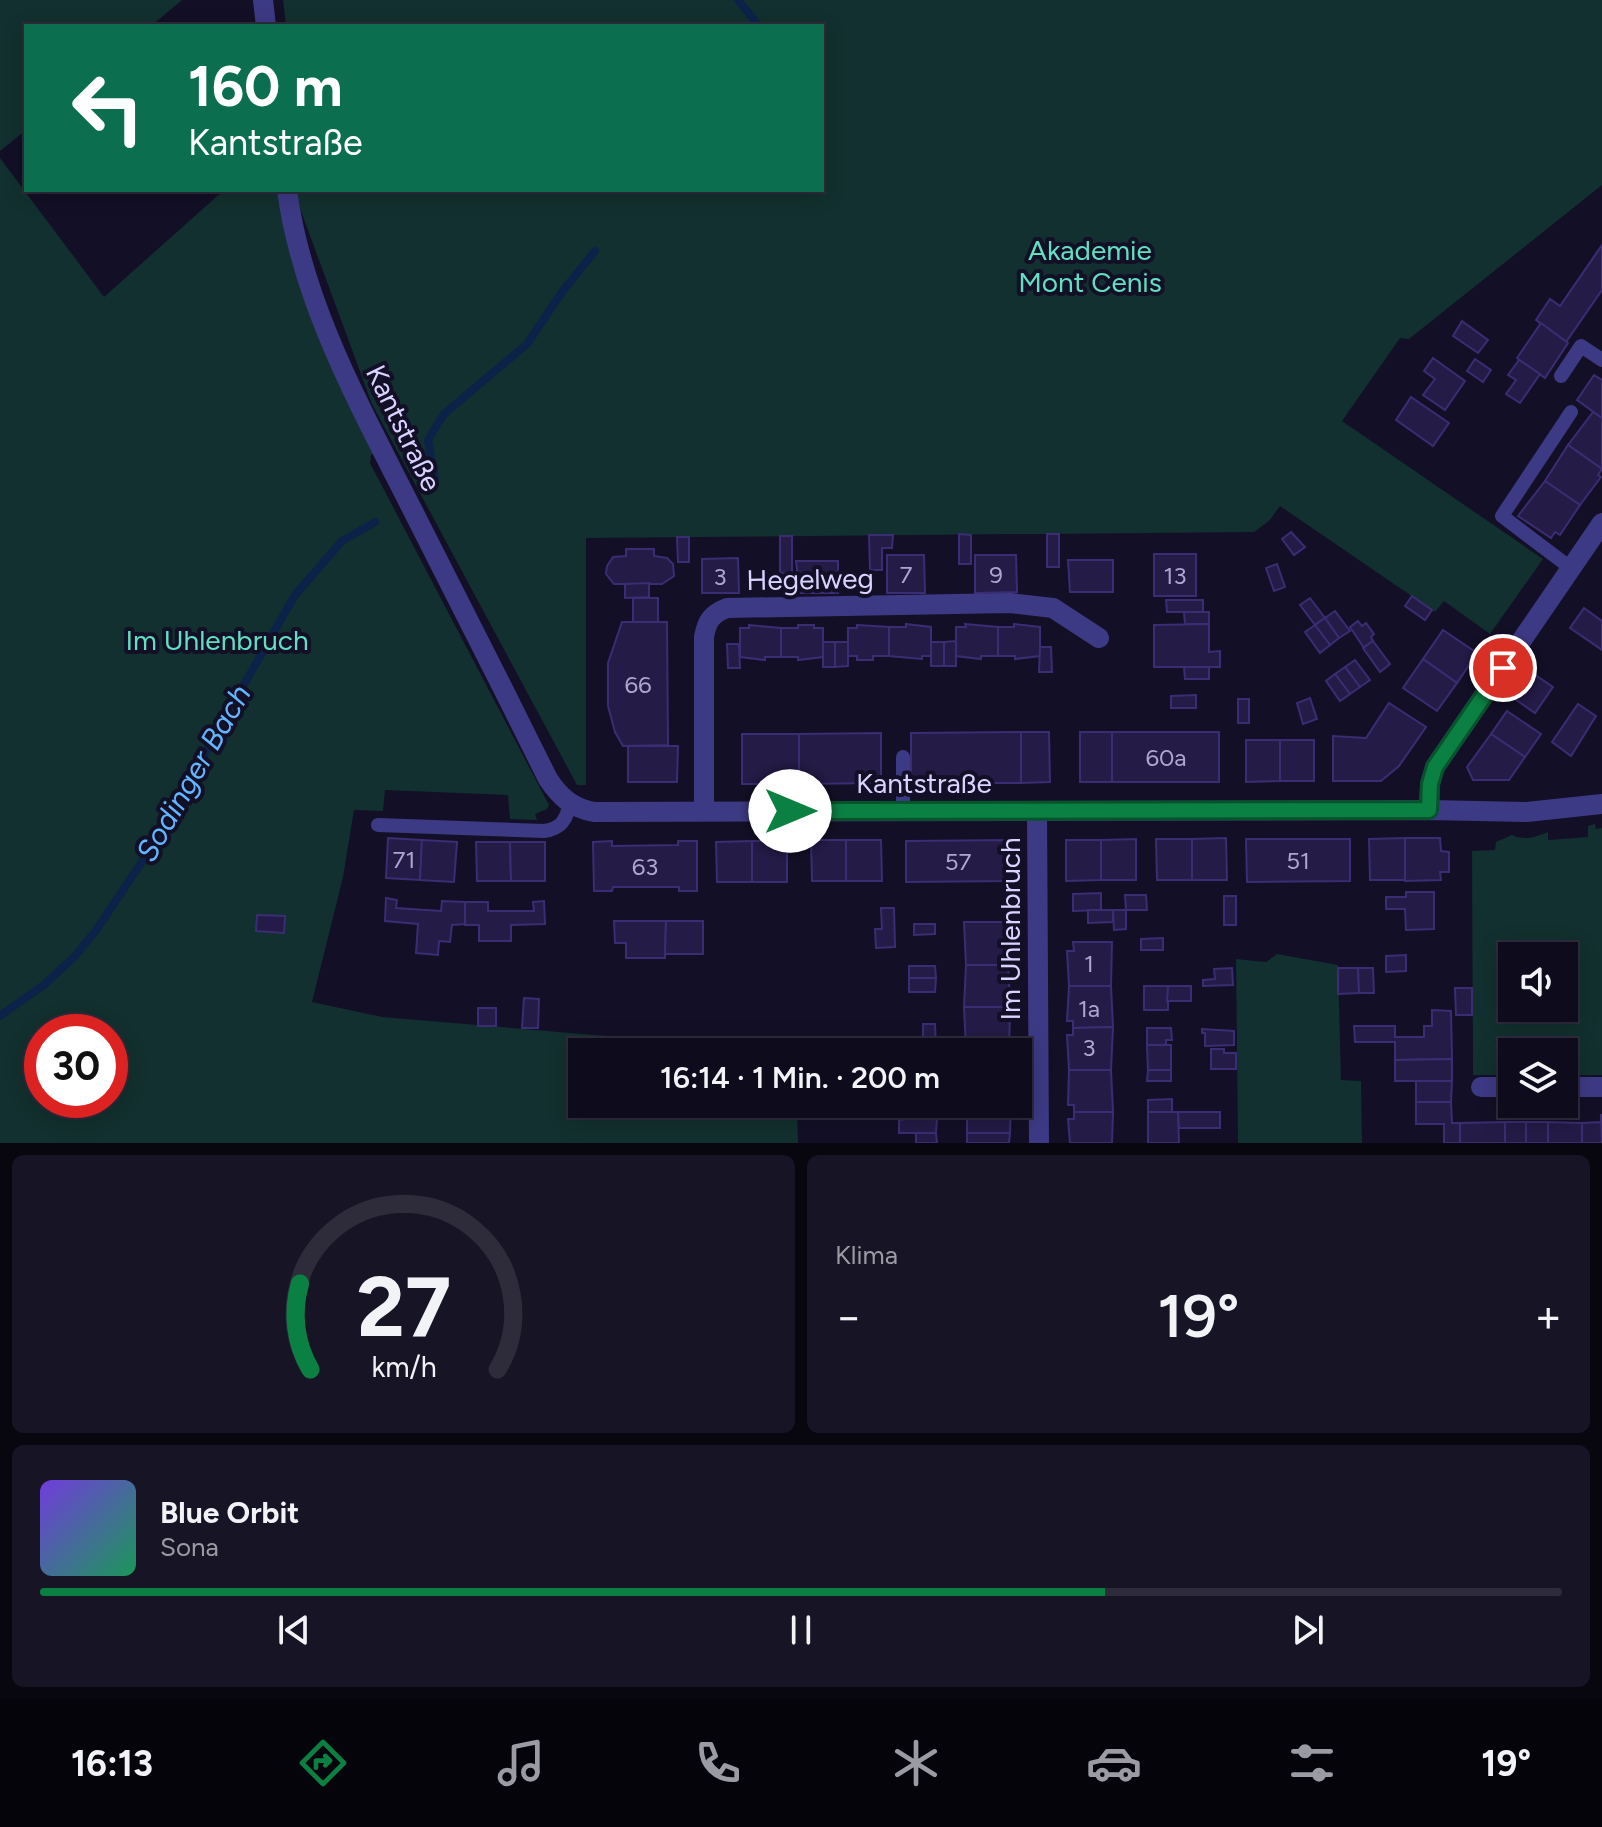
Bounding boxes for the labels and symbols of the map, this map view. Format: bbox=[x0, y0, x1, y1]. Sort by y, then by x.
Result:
park label: Akademie Mont Cenis bbox=[1018, 233, 1162, 299]
street label: Kantstraße bbox=[359, 360, 449, 496]
house number: 7 bbox=[900, 560, 913, 589]
house number: 9 bbox=[989, 560, 1003, 589]
street label: Hegelweg bbox=[746, 561, 874, 597]
house number: 13 bbox=[1164, 561, 1186, 590]
house number: 3 bbox=[713, 562, 727, 591]
park label: Im Uhlenbruch bbox=[125, 623, 309, 657]
pin bbox=[1469, 634, 1537, 702]
house number: 66 bbox=[624, 670, 652, 699]
water label: Sodinger Bach bbox=[128, 678, 258, 868]
house number: 60a bbox=[1145, 743, 1187, 772]
street label: Kantstraße bbox=[856, 766, 992, 800]
position arrow bbox=[748, 769, 832, 853]
street label: Im Uhlenbruch bbox=[993, 837, 1027, 1021]
house number: 71 bbox=[393, 845, 415, 874]
house number: 51 bbox=[1286, 846, 1310, 875]
house number: 57 bbox=[945, 847, 971, 876]
house number: 63 bbox=[632, 852, 658, 881]
house number: 1 bbox=[1084, 949, 1094, 978]
house number: 1a bbox=[1078, 994, 1100, 1023]
speed limit sign: 30 bbox=[24, 1014, 128, 1118]
house number: 3 bbox=[1082, 1033, 1096, 1062]

